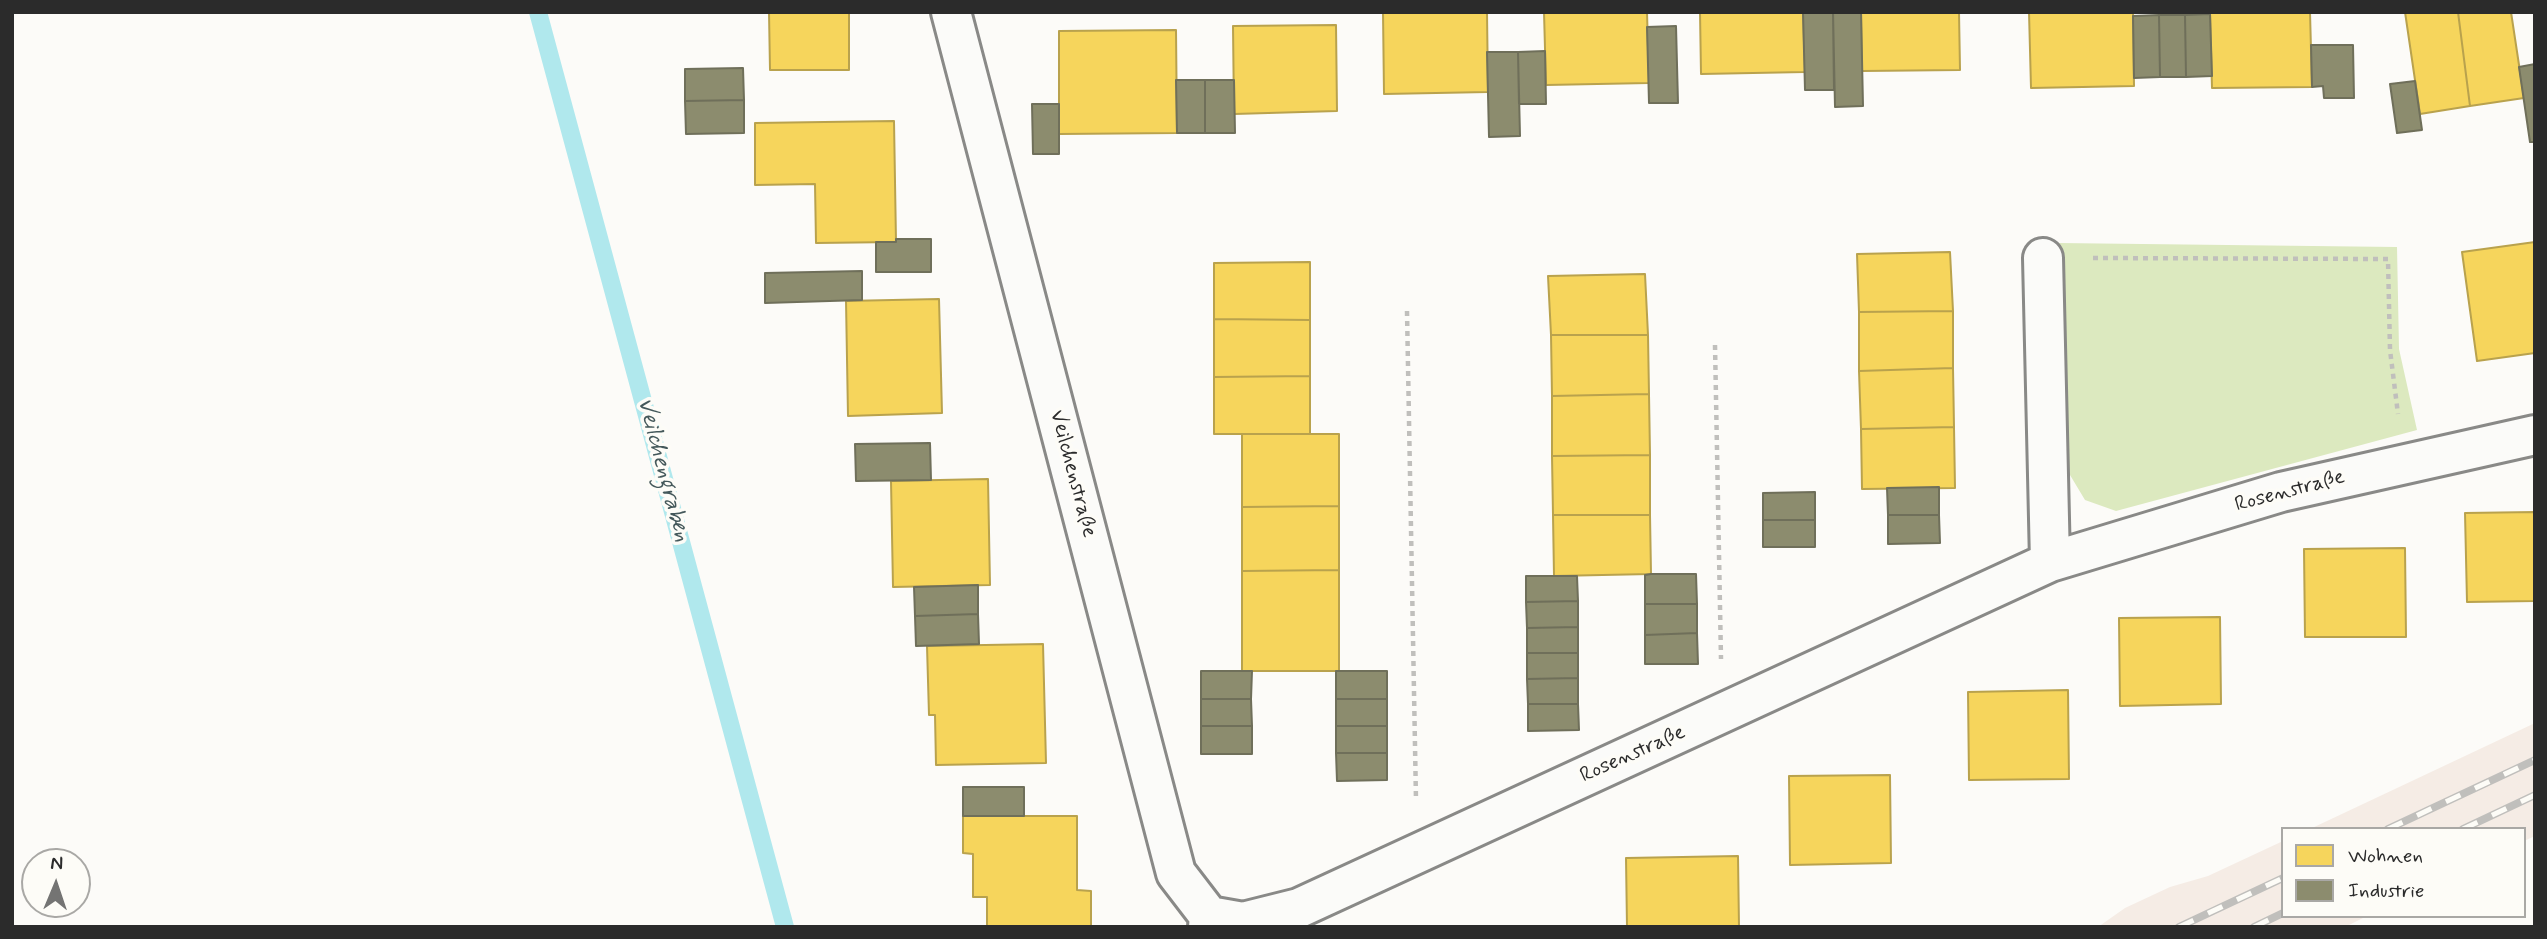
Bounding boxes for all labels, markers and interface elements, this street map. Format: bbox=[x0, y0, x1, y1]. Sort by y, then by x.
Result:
water label: Veilchengraben bbox=[630, 395, 694, 545]
street label: Veilchenstraße bbox=[1043, 408, 1101, 540]
street label: Rosenstraße bbox=[2232, 465, 2348, 519]
street label: Rosenstraße bbox=[1576, 721, 1690, 789]
legend bbox=[2281, 827, 2526, 918]
text: Wohnen bbox=[2348, 842, 2423, 870]
north arrow bbox=[21, 848, 91, 918]
text: N bbox=[50, 851, 63, 876]
text: Industrie bbox=[2348, 877, 2424, 905]

